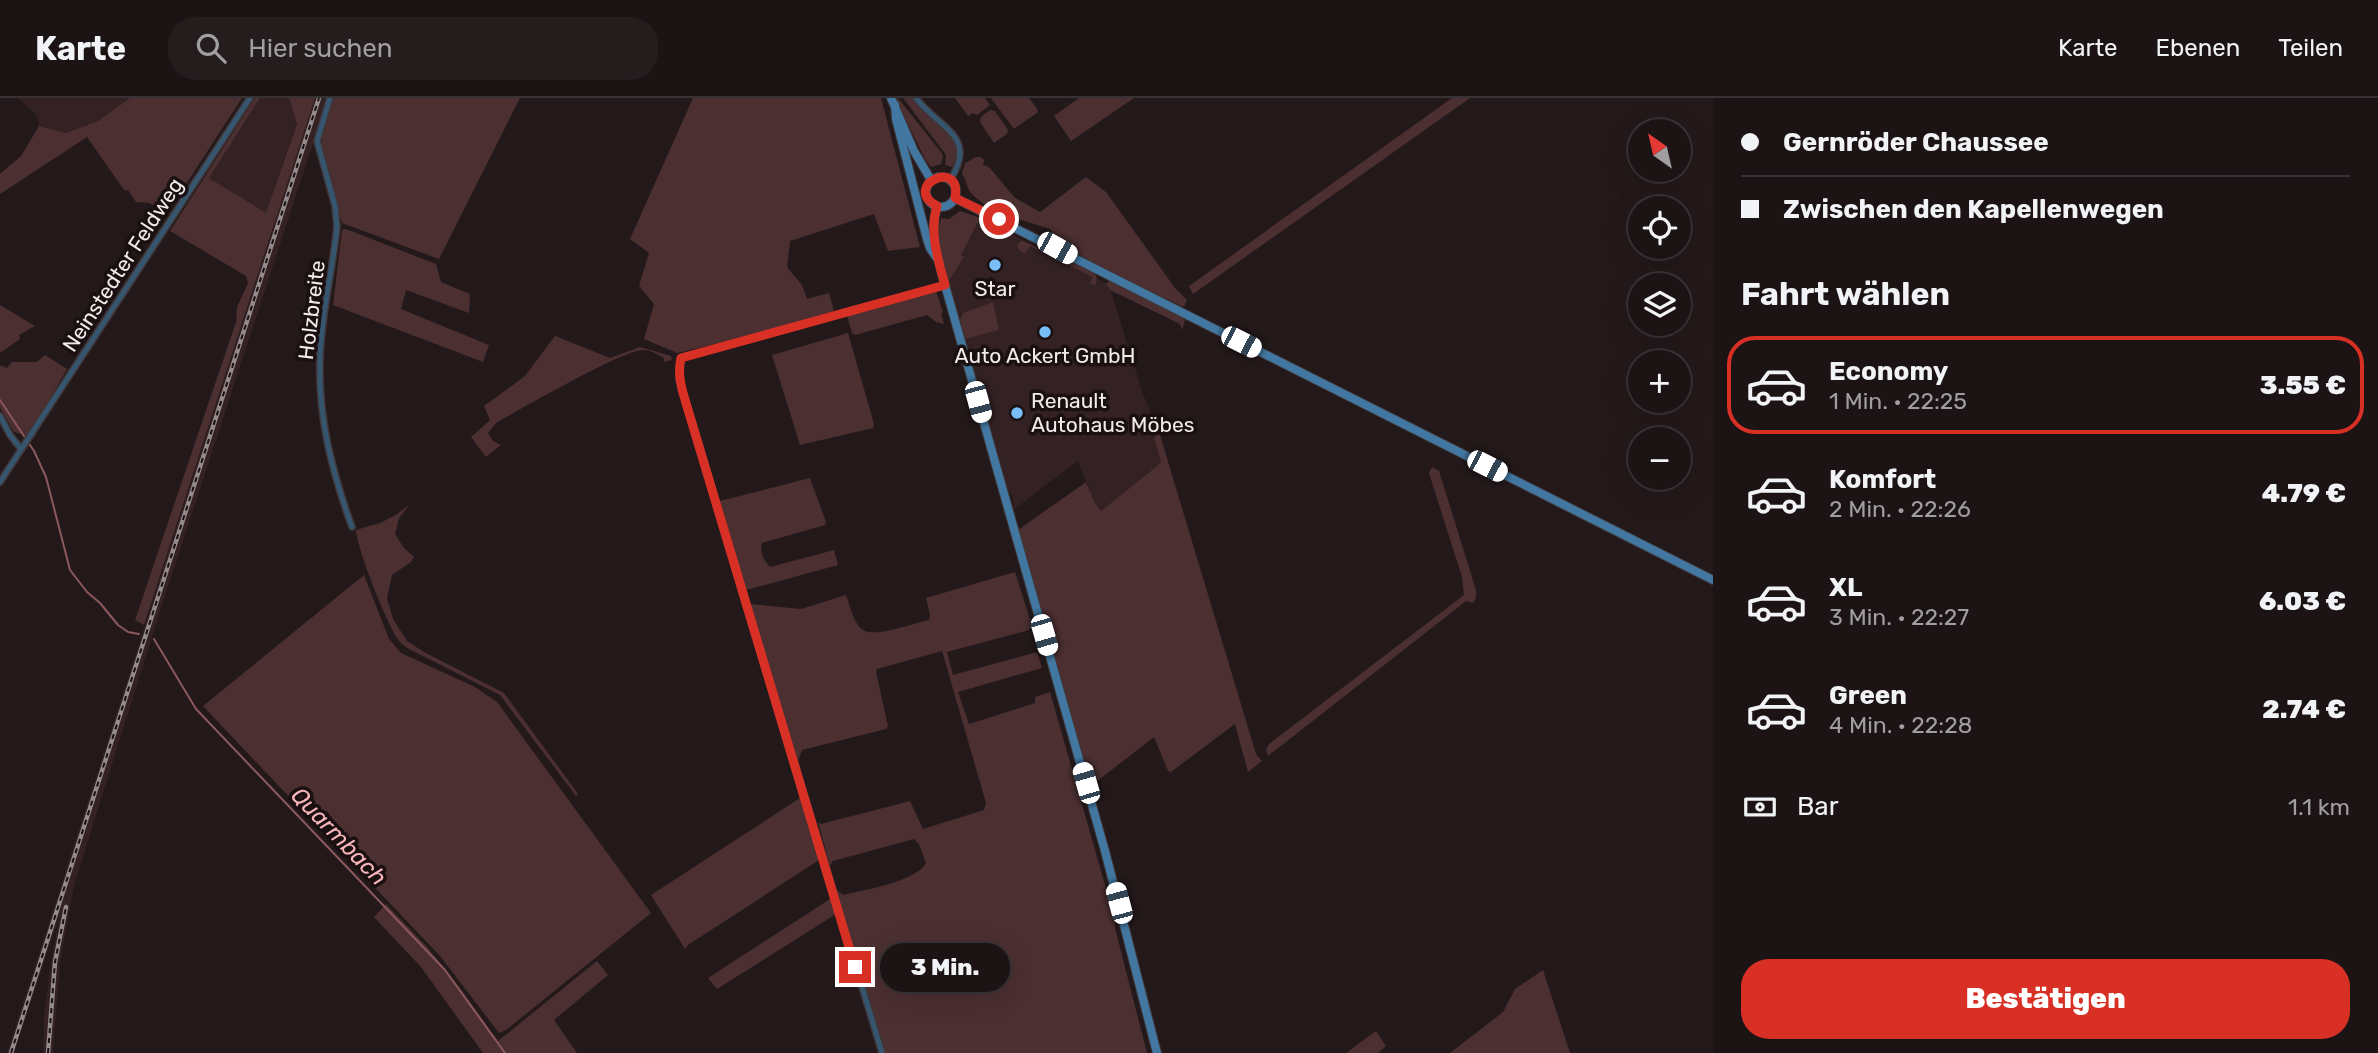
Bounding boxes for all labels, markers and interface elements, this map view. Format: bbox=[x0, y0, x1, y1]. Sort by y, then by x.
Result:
search box bbox=[168, 17, 658, 80]
text: Karte bbox=[35, 29, 126, 68]
icon: search bbox=[192, 29, 230, 67]
text: Hier suchen bbox=[248, 33, 393, 64]
text: Karte bbox=[2058, 34, 2118, 62]
text: Ebenen bbox=[2156, 34, 2240, 62]
text: Teilen bbox=[2278, 34, 2343, 62]
north arrow bbox=[1628, 119, 1690, 182]
map controls bbox=[1628, 119, 1691, 490]
text: Gernröder Chaussee bbox=[1783, 127, 2049, 158]
street label: Neinstedter Feldweg bbox=[57, 173, 188, 356]
text: Zwischen den Kapellenwegen bbox=[1783, 194, 2164, 225]
button: locate bbox=[1628, 196, 1691, 259]
route start bbox=[983, 203, 1015, 235]
car bbox=[1034, 229, 1081, 267]
marker: Star bbox=[987, 257, 1003, 273]
street label: Holzbreite bbox=[293, 259, 330, 361]
button: layers bbox=[1628, 273, 1691, 336]
text: Fahrt wählen bbox=[1741, 275, 1950, 313]
place label: Star bbox=[975, 276, 1015, 301]
car bbox=[1218, 323, 1265, 361]
marker: Auto Ackert GmbH bbox=[1037, 324, 1053, 340]
place label: Auto Ackert GmbH bbox=[955, 343, 1135, 368]
button: + bbox=[1628, 350, 1691, 413]
icon: car bbox=[1745, 354, 1808, 417]
text: Economy bbox=[1829, 356, 1948, 387]
text: 3.55 € bbox=[2260, 370, 2346, 401]
car bbox=[963, 379, 994, 425]
text: 1 Min. · 22:25 bbox=[1829, 387, 1967, 415]
place label: Renault Autohaus Möbes bbox=[1031, 388, 1194, 437]
marker: Renault Autohaus Möbes bbox=[1009, 405, 1025, 421]
button: − bbox=[1628, 427, 1691, 490]
car bbox=[1464, 447, 1511, 485]
icon: car bbox=[1745, 462, 1808, 525]
text: Komfort bbox=[1829, 464, 1936, 495]
text: 4.79 € bbox=[2262, 478, 2346, 509]
text: 2 Min. · 22:26 bbox=[1829, 495, 1971, 523]
icon: car bbox=[1745, 570, 1808, 633]
text: XL bbox=[1829, 572, 1862, 603]
text: 6.03 € bbox=[2259, 586, 2346, 617]
text: 3 Min. · 22:27 bbox=[1829, 603, 1969, 631]
car bbox=[1029, 612, 1060, 658]
icon: car bbox=[1745, 678, 1808, 741]
text: Green bbox=[1829, 680, 1907, 711]
text: 2.74 € bbox=[2262, 694, 2346, 725]
text: 4 Min. · 22:28 bbox=[1829, 711, 1972, 739]
car bbox=[1071, 760, 1102, 806]
water label: Quarmbach bbox=[285, 781, 393, 891]
icon: cash bbox=[1741, 788, 1779, 826]
text: Bar bbox=[1797, 791, 1839, 822]
text: 1.1 km bbox=[2288, 793, 2350, 821]
car bbox=[1104, 880, 1135, 926]
callout: 3 Min. bbox=[880, 942, 1009, 992]
route end bbox=[839, 951, 871, 983]
text: 3 Min. bbox=[911, 953, 979, 981]
button: Bestätigen bbox=[1741, 959, 2350, 1039]

